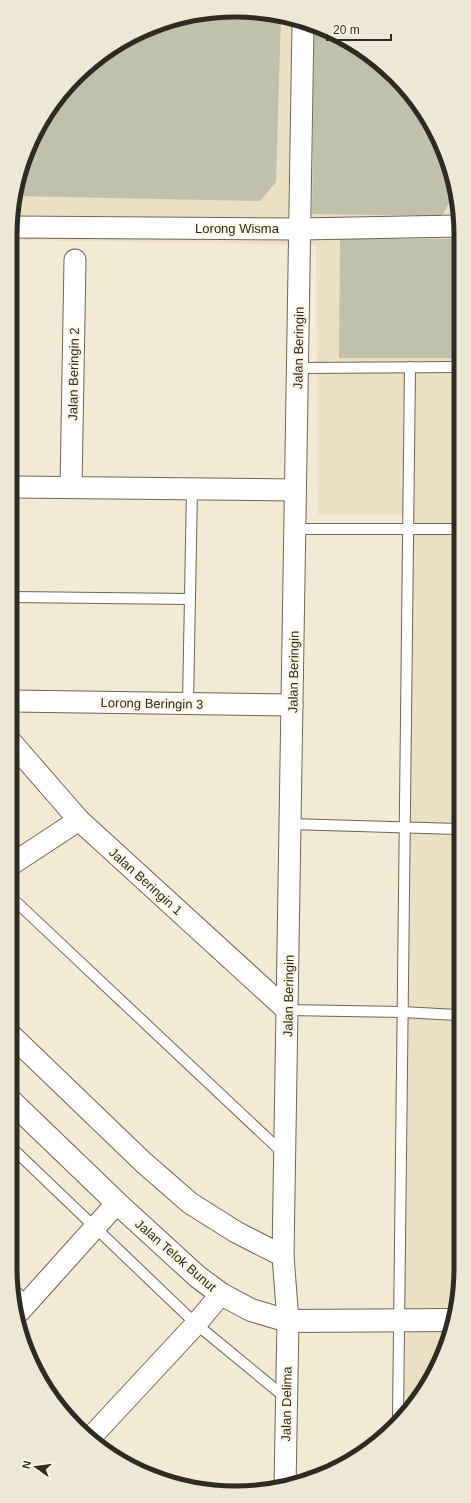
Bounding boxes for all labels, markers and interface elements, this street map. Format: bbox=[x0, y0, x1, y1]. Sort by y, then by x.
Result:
scale bar bbox=[327, 16, 391, 42]
text: 20 m bbox=[333, 23, 360, 37]
street label: Lorong Wisma bbox=[195, 221, 280, 236]
street label: Jalan Beringin bbox=[290, 307, 307, 389]
street label: Jalan Beringin 2 bbox=[65, 327, 82, 421]
street label: Jalan Beringin bbox=[285, 631, 302, 713]
street label: Lorong Beringin 3 bbox=[101, 695, 203, 712]
street label: Jalan Beringin 1 bbox=[106, 845, 185, 918]
street label: Jalan Beringin bbox=[280, 955, 297, 1037]
street label: Jalan Telok Bunut bbox=[132, 1216, 220, 1295]
street label: Jalan Delima bbox=[278, 1366, 295, 1442]
north arrow bbox=[16, 1447, 56, 1487]
text: N bbox=[20, 1459, 33, 1470]

